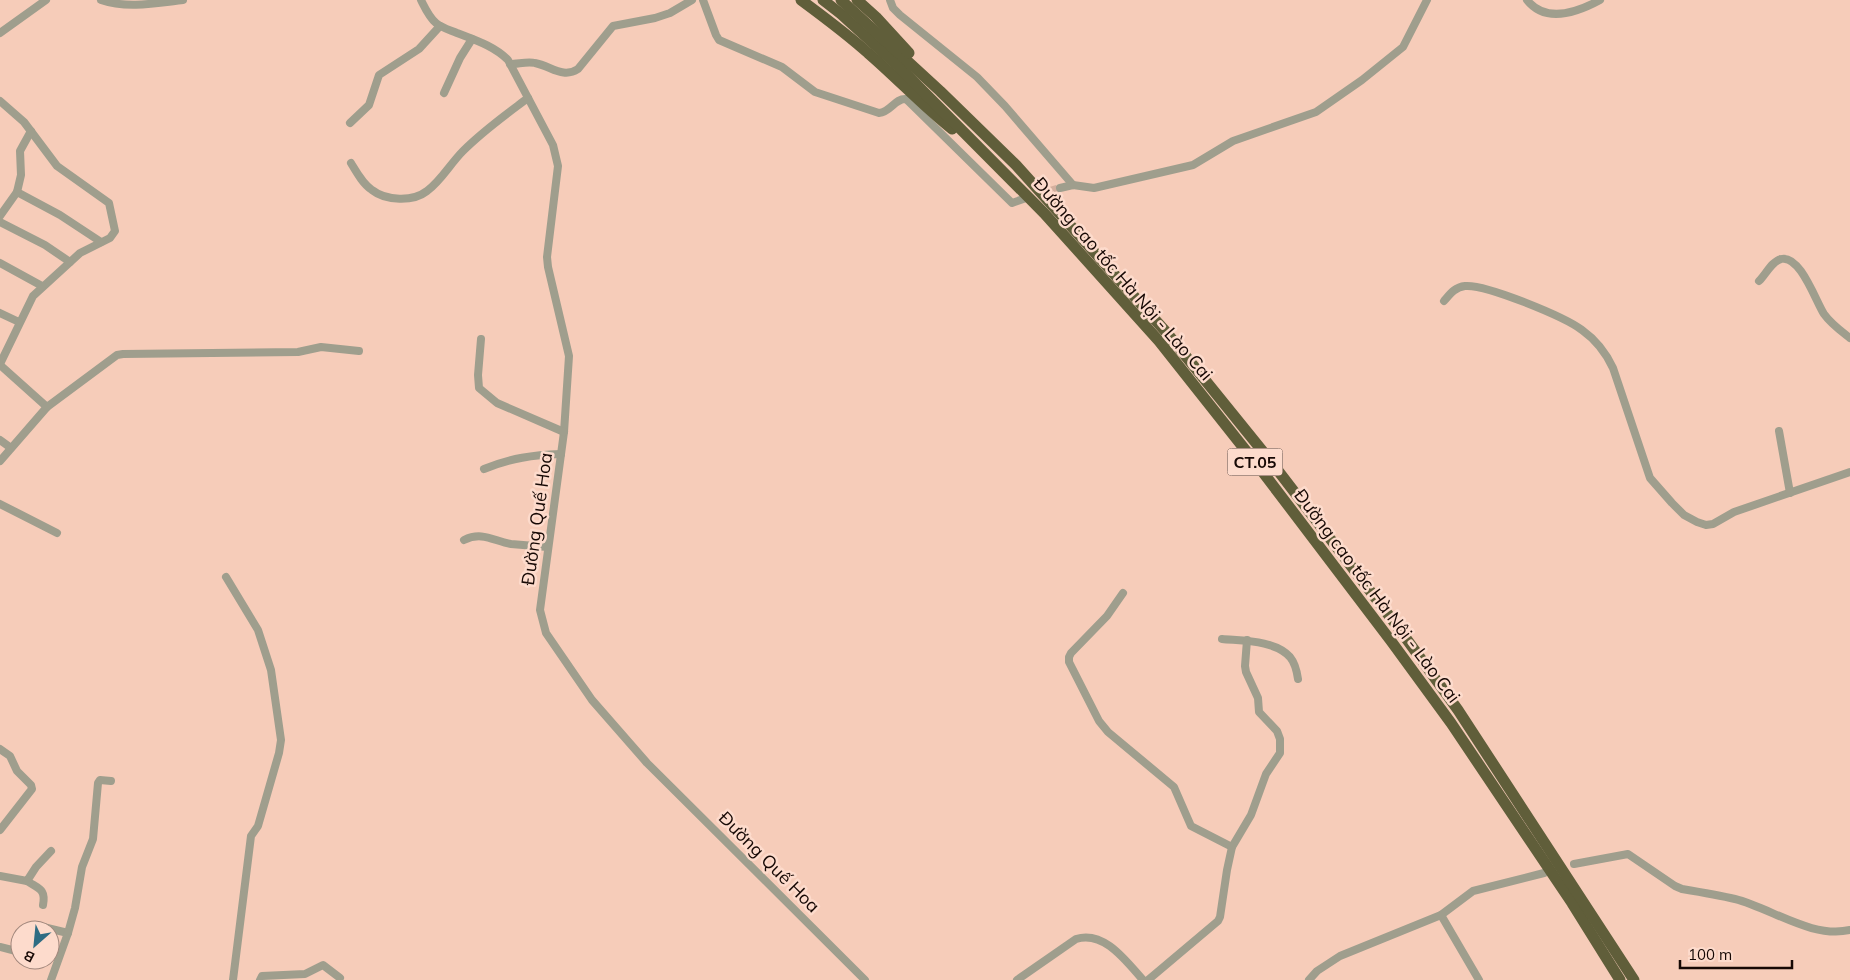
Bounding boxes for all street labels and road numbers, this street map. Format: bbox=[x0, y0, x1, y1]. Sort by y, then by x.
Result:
street label: Đường cao tốc Hà Nội - Lào Cai bbox=[1029, 172, 1218, 385]
road number: CT.05 bbox=[1228, 448, 1282, 476]
street label: Đường Quế Hoa bbox=[516, 451, 557, 587]
street label: Đường cao tốc Hà Nội - Lào Cai bbox=[1289, 484, 1465, 707]
street label: Đường Quế Hoa bbox=[714, 806, 825, 917]

